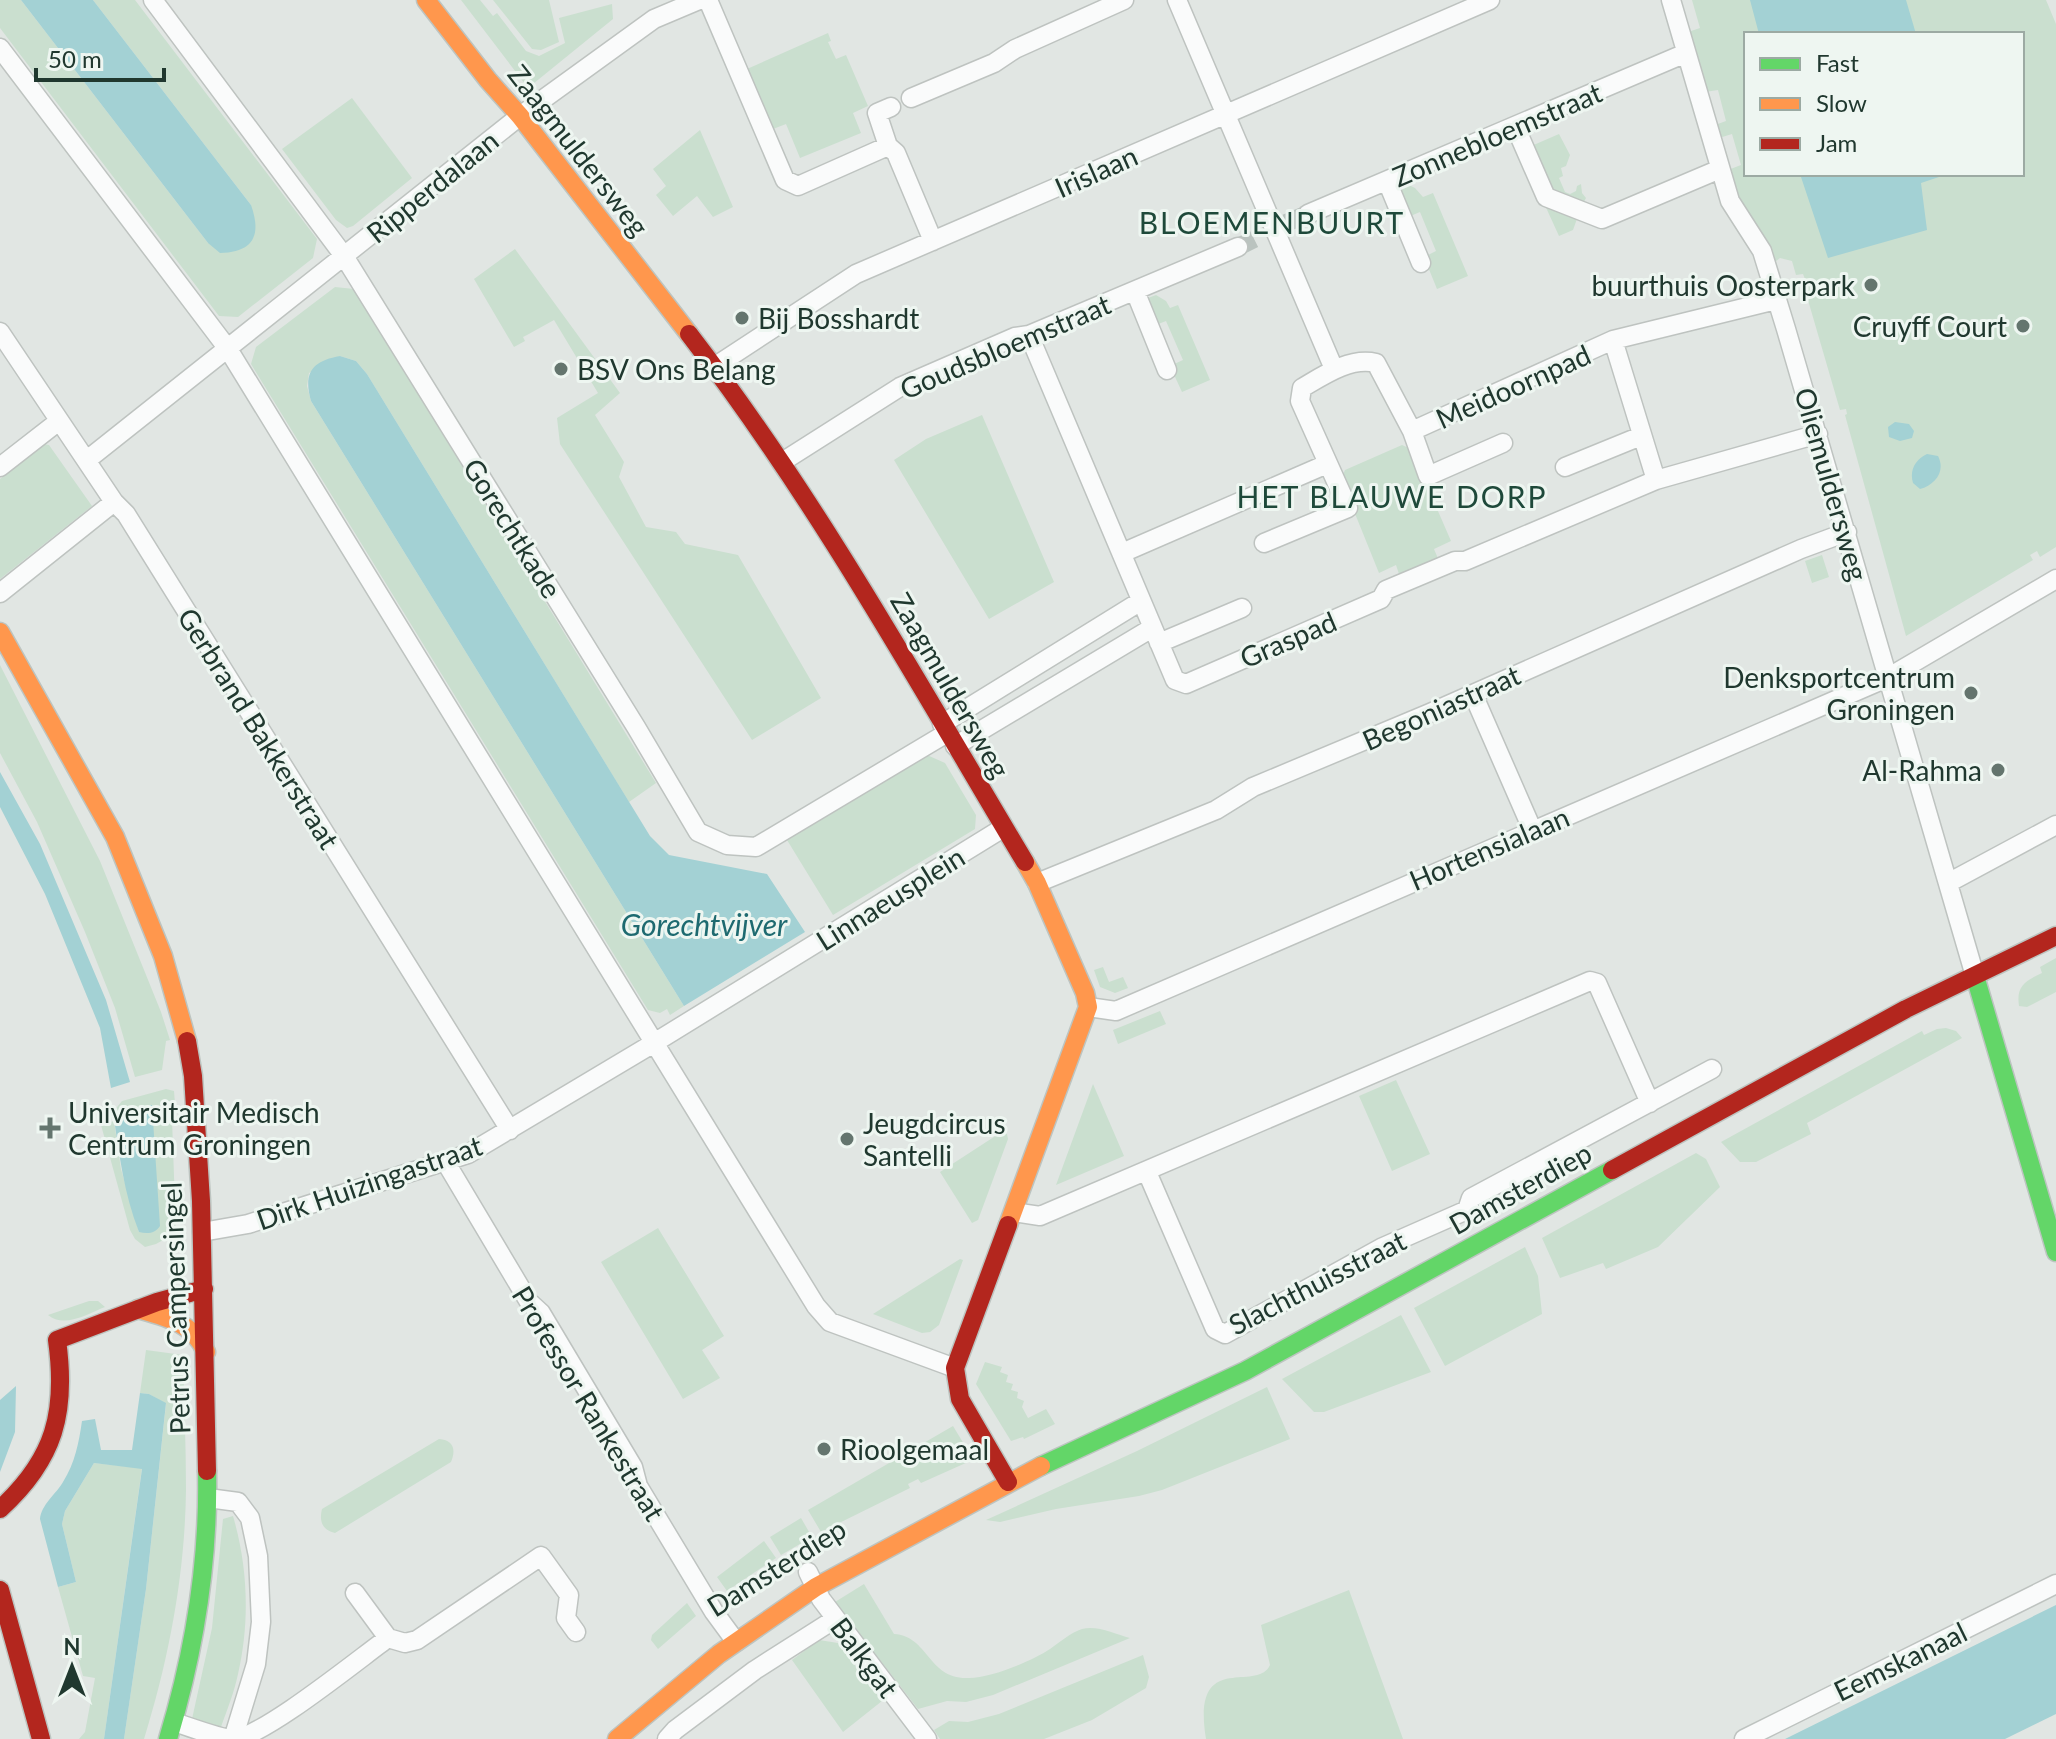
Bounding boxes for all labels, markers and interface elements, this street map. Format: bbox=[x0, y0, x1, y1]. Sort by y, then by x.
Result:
scale bar bbox=[36, 32, 164, 82]
legend bbox=[1744, 32, 2024, 176]
text: 50 m bbox=[48, 44, 102, 73]
text: Fast bbox=[1816, 48, 1859, 77]
street label: Zaagmuldersweg bbox=[501, 57, 657, 243]
street label: Zonnebloemstraat bbox=[1387, 75, 1607, 193]
text: Slow bbox=[1816, 88, 1867, 117]
street label: Ripperdalaan bbox=[359, 123, 505, 249]
text: Jam bbox=[1816, 128, 1857, 157]
street label: Irislaan bbox=[1049, 138, 1143, 204]
district label: BLOEMENBUURT bbox=[1139, 204, 1405, 240]
place label: buurthuis Oosterpark bbox=[1591, 268, 1856, 302]
marker: buurthuis Oosterpark bbox=[1862, 276, 1880, 294]
street label: Goudsbloemstraat bbox=[895, 286, 1115, 406]
place label: Bij Bosshardt bbox=[758, 301, 919, 335]
marker: Bij Bosshardt bbox=[733, 309, 751, 327]
place label: Cruyff Court bbox=[1853, 309, 2007, 343]
marker: Cruyff Court bbox=[2014, 317, 2032, 335]
street label: Meidoornpad bbox=[1430, 337, 1596, 435]
place label: BSV Ons Belang bbox=[577, 352, 775, 386]
marker: BSV Ons Belang bbox=[552, 360, 570, 378]
street label: Oliemuldersweg bbox=[1788, 383, 1876, 585]
street label: Gorechtkade bbox=[457, 452, 569, 604]
district label: HET BLAUWE DORP bbox=[1236, 478, 1548, 514]
street label: Zaagmuldersweg bbox=[884, 586, 1018, 784]
street label: Gerbrand Bakkerstraat bbox=[171, 601, 347, 855]
street label: Graspad bbox=[1235, 604, 1341, 674]
street label: Begoniastraat bbox=[1357, 657, 1525, 757]
place label: Denksportcentrum Groningen bbox=[1723, 660, 1955, 726]
marker: Denksportcentrum Groningen bbox=[1962, 684, 1980, 702]
place label: Al-Rahma bbox=[1862, 753, 1982, 787]
marker: Al-Rahma bbox=[1989, 761, 2007, 779]
street label: Hortensialaan bbox=[1404, 799, 1574, 897]
street label: Linnaeusplein bbox=[810, 839, 970, 957]
water label: Gorechtvijver bbox=[621, 906, 788, 942]
place label: Universitair Medisch Centrum Groningen bbox=[68, 1095, 320, 1161]
place label: Jeugdcircus Santelli bbox=[863, 1106, 1006, 1172]
marker: Universitair Medisch Centrum Groningen bbox=[39, 1117, 61, 1139]
street label: Dirk Huizingastraat bbox=[252, 1127, 486, 1237]
marker: Jeugdcircus Santelli bbox=[838, 1130, 856, 1148]
street label: Damsterdiep bbox=[1443, 1135, 1597, 1241]
street label: Petrus Campersingel bbox=[154, 1181, 196, 1435]
street label: Slachthuisstraat bbox=[1223, 1223, 1411, 1341]
street label: Professor Rankestraat bbox=[505, 1280, 673, 1526]
place label: Rioolgemaal bbox=[840, 1432, 989, 1466]
marker: Rioolgemaal bbox=[815, 1440, 833, 1458]
street label: Damsterdiep bbox=[700, 1511, 852, 1623]
street label: Balkgat bbox=[824, 1610, 906, 1704]
street label: Eemskanaal bbox=[1828, 1614, 1972, 1708]
north arrow bbox=[32, 1627, 112, 1707]
text: N bbox=[64, 1633, 80, 1660]

